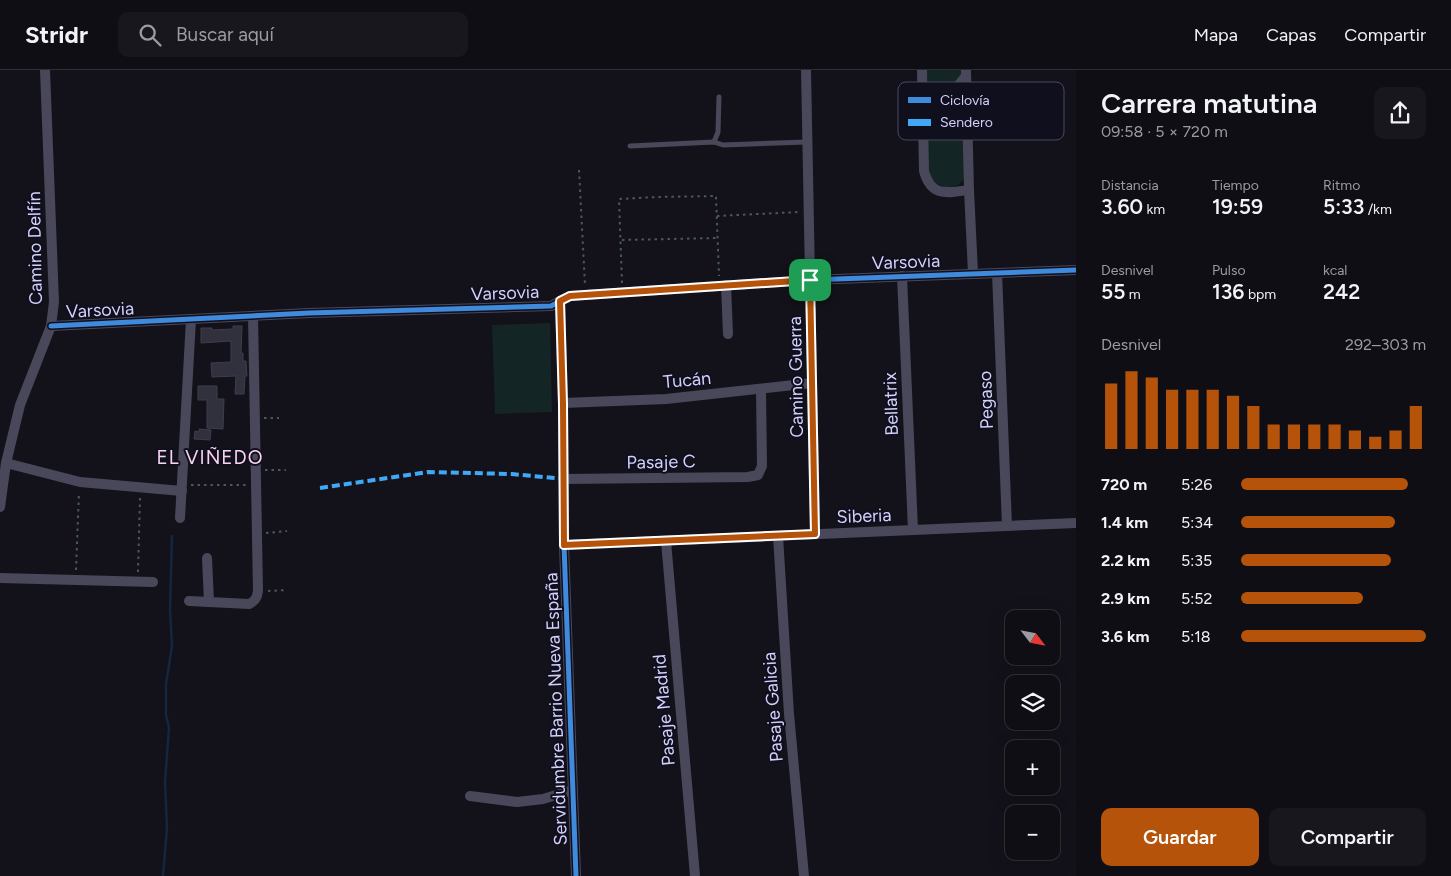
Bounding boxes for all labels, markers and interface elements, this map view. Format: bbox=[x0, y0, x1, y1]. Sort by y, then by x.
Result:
search box bbox=[118, 12, 468, 57]
text: Stridr bbox=[25, 20, 88, 49]
icon: search bbox=[136, 21, 164, 49]
text: Buscar aquí bbox=[176, 23, 274, 46]
text: Mapa bbox=[1194, 24, 1238, 46]
text: Capas bbox=[1266, 24, 1316, 46]
text: Compartir bbox=[1344, 24, 1426, 46]
legend bbox=[898, 82, 1064, 140]
text: Carrera matutina bbox=[1101, 86, 1317, 120]
button: share bbox=[1374, 87, 1426, 139]
text: Ciclovía bbox=[940, 92, 990, 109]
text: Sendero bbox=[940, 114, 993, 131]
text: 09:58 · 5 × 720 m bbox=[1101, 122, 1228, 141]
text: Distancia bbox=[1101, 177, 1159, 194]
text: Tiempo bbox=[1212, 177, 1259, 194]
text: Ritmo bbox=[1323, 177, 1360, 194]
street label: Camino Delfín bbox=[23, 191, 47, 305]
text: 3.60 bbox=[1101, 194, 1143, 219]
text: 19:59 bbox=[1212, 194, 1263, 219]
text: 5:33 bbox=[1323, 194, 1364, 219]
text: km bbox=[1143, 201, 1165, 218]
text: /km bbox=[1364, 201, 1392, 218]
street label: Varsovia bbox=[871, 250, 941, 274]
pin bbox=[789, 259, 831, 301]
text: Desnivel bbox=[1101, 262, 1154, 279]
text: Pulso bbox=[1212, 262, 1246, 279]
text: kcal bbox=[1323, 262, 1347, 279]
icon: arrive bbox=[796, 266, 824, 294]
text: 55 bbox=[1101, 279, 1125, 304]
text: 136 bbox=[1212, 279, 1244, 304]
text: 242 bbox=[1323, 279, 1360, 304]
street label: Varsovia bbox=[470, 281, 540, 305]
text: m bbox=[1125, 286, 1141, 303]
text: bpm bbox=[1244, 286, 1276, 303]
street label: Varsovia bbox=[65, 297, 135, 323]
street label: Camino Guerra bbox=[784, 316, 808, 438]
text: Desnivel bbox=[1101, 335, 1161, 354]
text: 292–303 m bbox=[1345, 335, 1426, 354]
street label: Tucán bbox=[662, 367, 712, 393]
street label: Pegaso bbox=[974, 370, 998, 430]
street label: Bellatrix bbox=[879, 371, 903, 436]
district label: EL VIÑEDO bbox=[157, 446, 263, 469]
street label: Pasaje C bbox=[626, 450, 696, 474]
text: 720 m bbox=[1101, 475, 1147, 494]
text: 5:26 bbox=[1181, 475, 1212, 494]
street label: Siberia bbox=[836, 504, 892, 528]
text: 1.4 km bbox=[1101, 513, 1148, 532]
text: 5:34 bbox=[1181, 513, 1213, 532]
text: 2.2 km bbox=[1101, 551, 1150, 570]
text: 5:35 bbox=[1181, 551, 1212, 570]
street label: Servidumbre Barrio Nueva España bbox=[540, 572, 572, 846]
text: 2.9 km bbox=[1101, 589, 1150, 608]
text: 5:52 bbox=[1181, 589, 1212, 608]
north arrow bbox=[1005, 610, 1060, 665]
map controls bbox=[1005, 610, 1060, 860]
text: 3.6 km bbox=[1101, 627, 1150, 646]
text: 5:18 bbox=[1181, 627, 1211, 646]
street label: Pasaje Galicia bbox=[758, 651, 788, 763]
street label: Pasaje Madrid bbox=[648, 653, 680, 767]
button: layers bbox=[1005, 675, 1060, 730]
button: + bbox=[1005, 740, 1060, 795]
button: − bbox=[1005, 805, 1060, 860]
button: Guardar bbox=[1101, 808, 1259, 866]
button: Compartir bbox=[1269, 808, 1426, 866]

